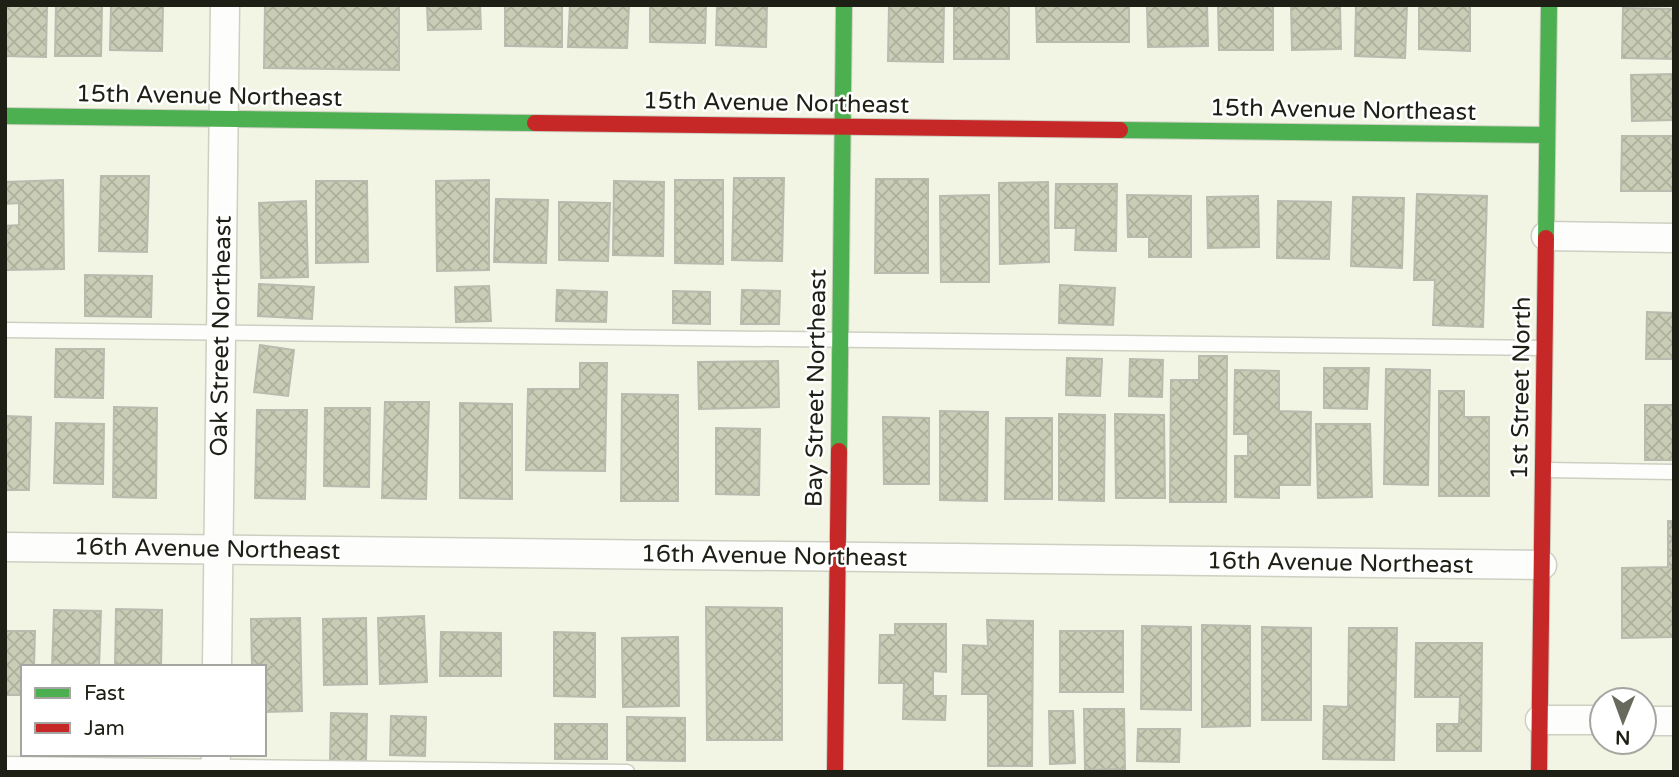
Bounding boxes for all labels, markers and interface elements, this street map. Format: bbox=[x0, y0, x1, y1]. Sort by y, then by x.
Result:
street label: 15th Avenue Northeast bbox=[76, 79, 342, 113]
street label: 15th Avenue Northeast bbox=[643, 86, 909, 120]
street label: 15th Avenue Northeast bbox=[1210, 93, 1476, 127]
street label: Oak Street Northeast bbox=[204, 215, 238, 457]
street label: Bay Street Northeast bbox=[799, 269, 833, 507]
street label: 1st Street North bbox=[1505, 296, 1537, 480]
street label: 16th Avenue Northeast bbox=[74, 532, 340, 566]
street label: 16th Avenue Northeast bbox=[641, 539, 907, 573]
street label: 16th Avenue Northeast bbox=[1207, 546, 1473, 580]
legend bbox=[21, 665, 266, 756]
text: Fast bbox=[84, 681, 125, 706]
north arrow bbox=[1588, 686, 1658, 756]
text: Jam bbox=[84, 716, 125, 741]
text: N bbox=[1615, 726, 1631, 748]

